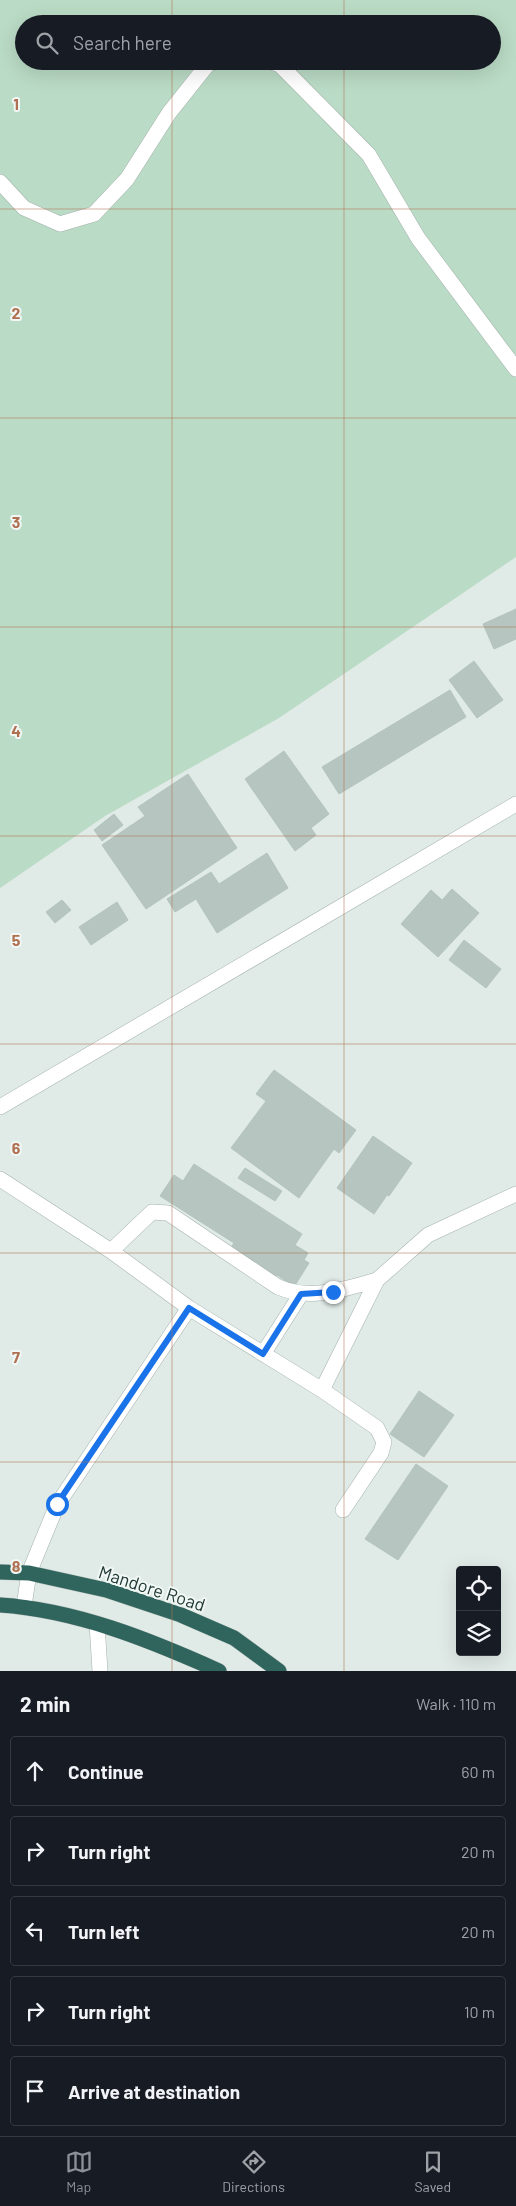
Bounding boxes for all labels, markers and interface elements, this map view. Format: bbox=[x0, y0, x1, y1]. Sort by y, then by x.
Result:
search box bbox=[15, 15, 501, 70]
icon: search bbox=[33, 29, 61, 57]
text: Search here bbox=[73, 31, 172, 54]
text: 1 bbox=[13, 94, 19, 113]
text: 2 bbox=[12, 303, 21, 322]
text: 3 bbox=[12, 512, 20, 531]
text: 4 bbox=[11, 721, 21, 740]
text: 5 bbox=[12, 930, 21, 949]
text: 6 bbox=[12, 1138, 21, 1157]
route end bbox=[322, 1281, 345, 1304]
text: 7 bbox=[12, 1347, 20, 1366]
route start bbox=[46, 1493, 69, 1516]
text: 8 bbox=[12, 1556, 21, 1575]
street label: Mandore Road bbox=[96, 1560, 208, 1616]
map controls bbox=[456, 1566, 501, 1656]
button: locate bbox=[456, 1566, 501, 1611]
button: layers bbox=[456, 1611, 501, 1656]
text: 2 min bbox=[20, 1691, 70, 1716]
text: Walk · 110 m bbox=[416, 1694, 496, 1713]
icon: ahead bbox=[21, 1757, 49, 1785]
text: Continue bbox=[68, 1760, 144, 1783]
text: 60 m bbox=[461, 1762, 495, 1781]
icon: right bbox=[21, 1837, 49, 1865]
text: Turn right bbox=[68, 1840, 150, 1863]
text: 20 m bbox=[461, 1842, 495, 1861]
icon: left bbox=[21, 1917, 49, 1945]
text: Turn left bbox=[68, 1920, 139, 1943]
text: 20 m bbox=[461, 1922, 495, 1941]
icon: right bbox=[21, 1997, 49, 2025]
text: Turn right bbox=[68, 2000, 150, 2023]
text: 10 m bbox=[464, 2002, 495, 2021]
icon: arrive bbox=[21, 2077, 49, 2105]
text: Arrive at destination bbox=[68, 2080, 240, 2103]
tab: Map bbox=[65, 2148, 93, 2195]
tab: Directions bbox=[222, 2148, 285, 2195]
tab: Saved bbox=[414, 2148, 451, 2195]

